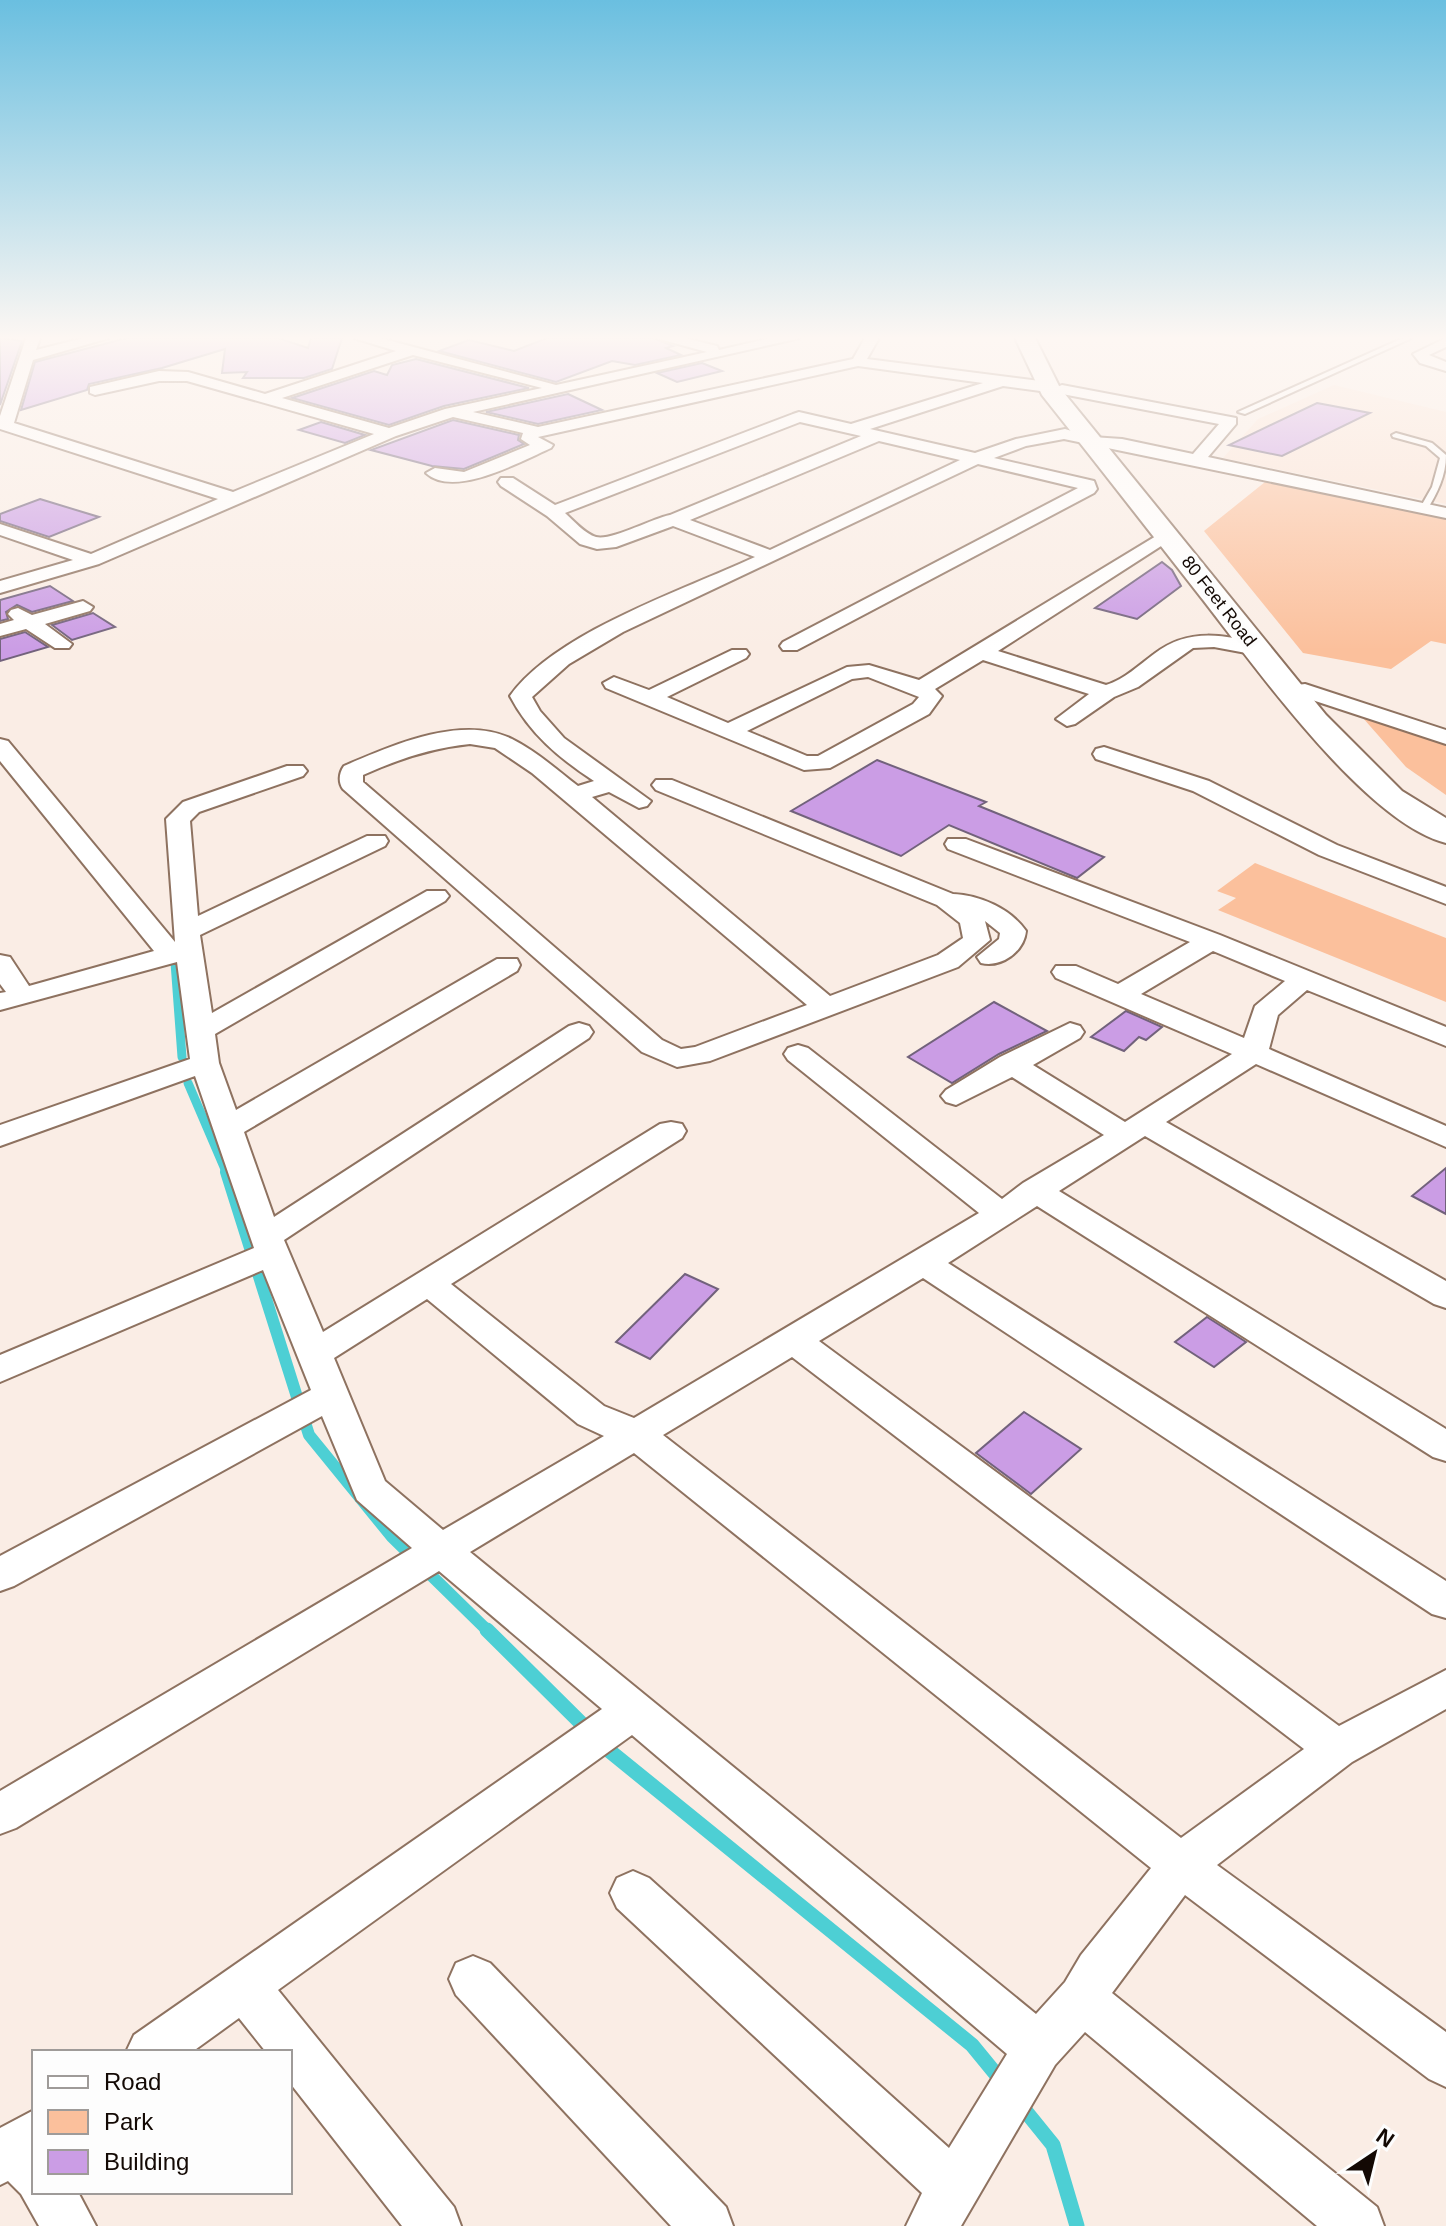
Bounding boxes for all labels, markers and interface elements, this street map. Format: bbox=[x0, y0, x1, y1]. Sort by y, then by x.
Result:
street label: 80 Feet Road bbox=[1178, 552, 1260, 650]
legend bbox=[32, 2050, 292, 2194]
text: Road bbox=[104, 2068, 161, 2095]
text: Park bbox=[104, 2108, 154, 2135]
north arrow bbox=[1334, 2114, 1414, 2194]
text: N bbox=[1372, 2123, 1399, 2153]
text: Building bbox=[104, 2148, 189, 2175]

